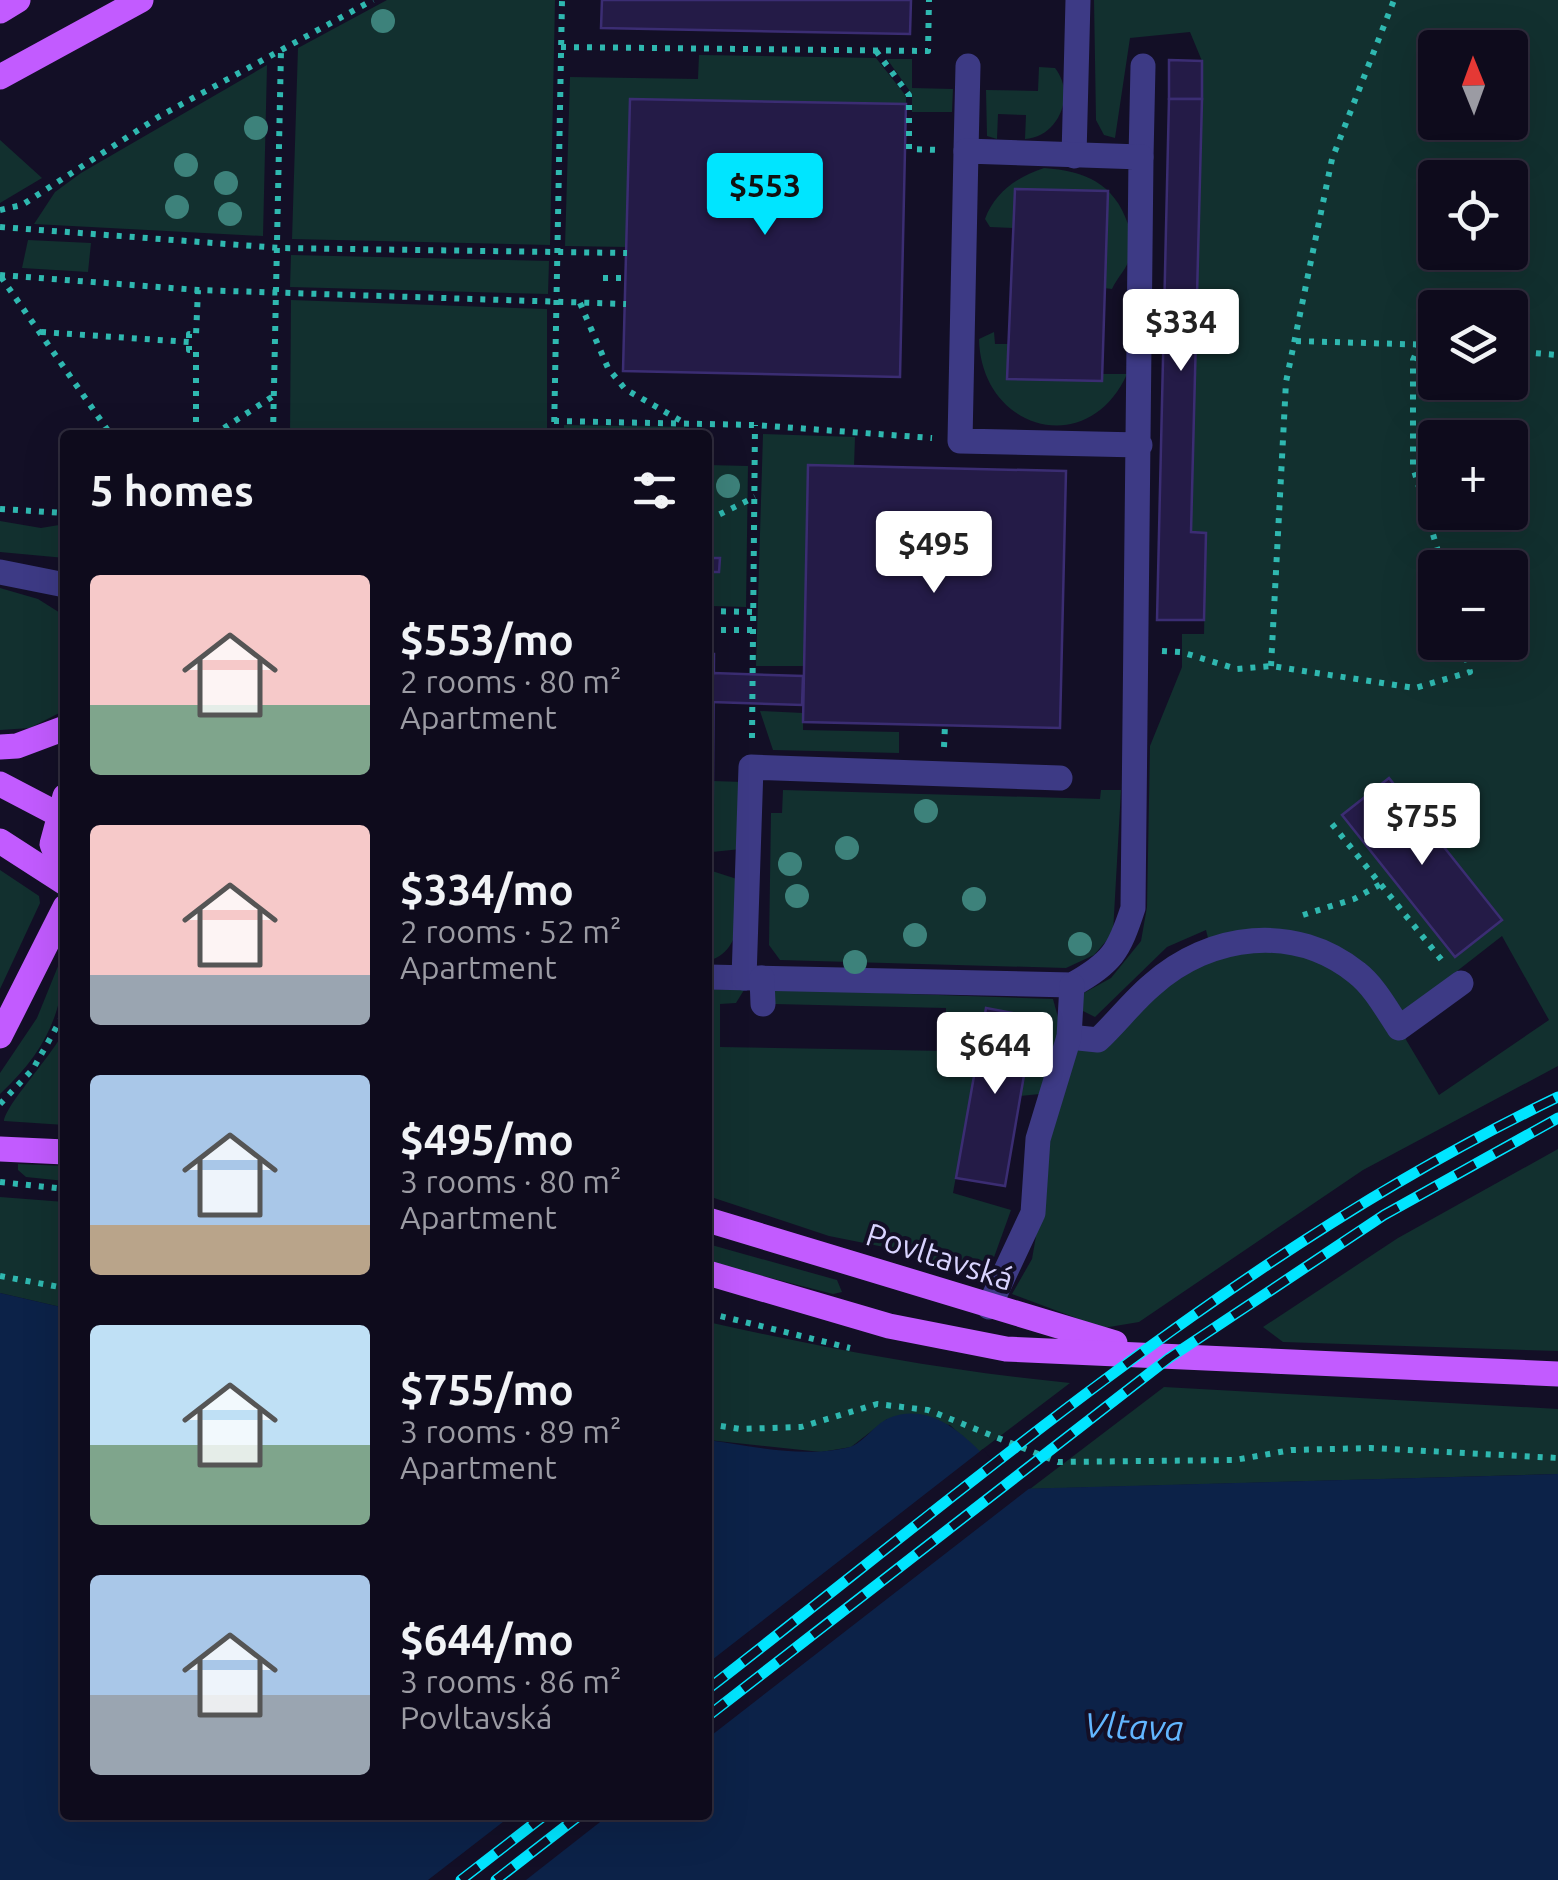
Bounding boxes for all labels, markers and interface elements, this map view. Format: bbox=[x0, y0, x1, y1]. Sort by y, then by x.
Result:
north arrow bbox=[1418, 30, 1528, 140]
map controls bbox=[1418, 30, 1528, 660]
pin: $553 bbox=[706, 153, 824, 238]
button: locate bbox=[1418, 160, 1528, 270]
text: $553 bbox=[729, 167, 801, 203]
pin: $334 bbox=[1122, 289, 1240, 374]
button: layers bbox=[1418, 290, 1528, 400]
text: $334 bbox=[1145, 303, 1217, 339]
button: + bbox=[1418, 420, 1528, 530]
icon: filters bbox=[627, 463, 682, 518]
text: 5 homes bbox=[90, 467, 254, 514]
pin: $495 bbox=[875, 511, 993, 596]
text: $495 bbox=[898, 525, 970, 561]
button: − bbox=[1418, 550, 1528, 660]
icon: home bbox=[170, 615, 290, 735]
text: $553/mo bbox=[400, 616, 574, 663]
text: 2 rooms · 80 m² bbox=[400, 663, 621, 699]
text: Apartment bbox=[400, 699, 557, 735]
pin: $755 bbox=[1363, 783, 1481, 868]
text: $755 bbox=[1386, 797, 1458, 833]
icon: home bbox=[170, 865, 290, 985]
text: $334/mo bbox=[400, 866, 574, 913]
text: 2 rooms · 52 m² bbox=[400, 913, 621, 949]
text: Apartment bbox=[400, 949, 557, 985]
pin: $644 bbox=[936, 1012, 1054, 1097]
text: $644 bbox=[959, 1026, 1031, 1062]
icon: home bbox=[170, 1115, 290, 1235]
text: $495/mo bbox=[400, 1116, 574, 1163]
text: 3 rooms · 80 m² bbox=[400, 1163, 621, 1199]
text: Apartment bbox=[400, 1199, 557, 1235]
street label: Povltavská bbox=[862, 1215, 1018, 1297]
icon: home bbox=[170, 1365, 290, 1485]
text: $755/mo bbox=[400, 1366, 574, 1413]
text: 3 rooms · 89 m² bbox=[400, 1413, 621, 1449]
text: Apartment bbox=[400, 1449, 557, 1485]
icon: home bbox=[170, 1615, 290, 1735]
text: $644/mo bbox=[400, 1616, 574, 1663]
text: 3 rooms · 86 m² bbox=[400, 1663, 621, 1699]
text: Povltavská bbox=[400, 1699, 552, 1735]
water label: Vltava bbox=[1084, 1704, 1184, 1748]

